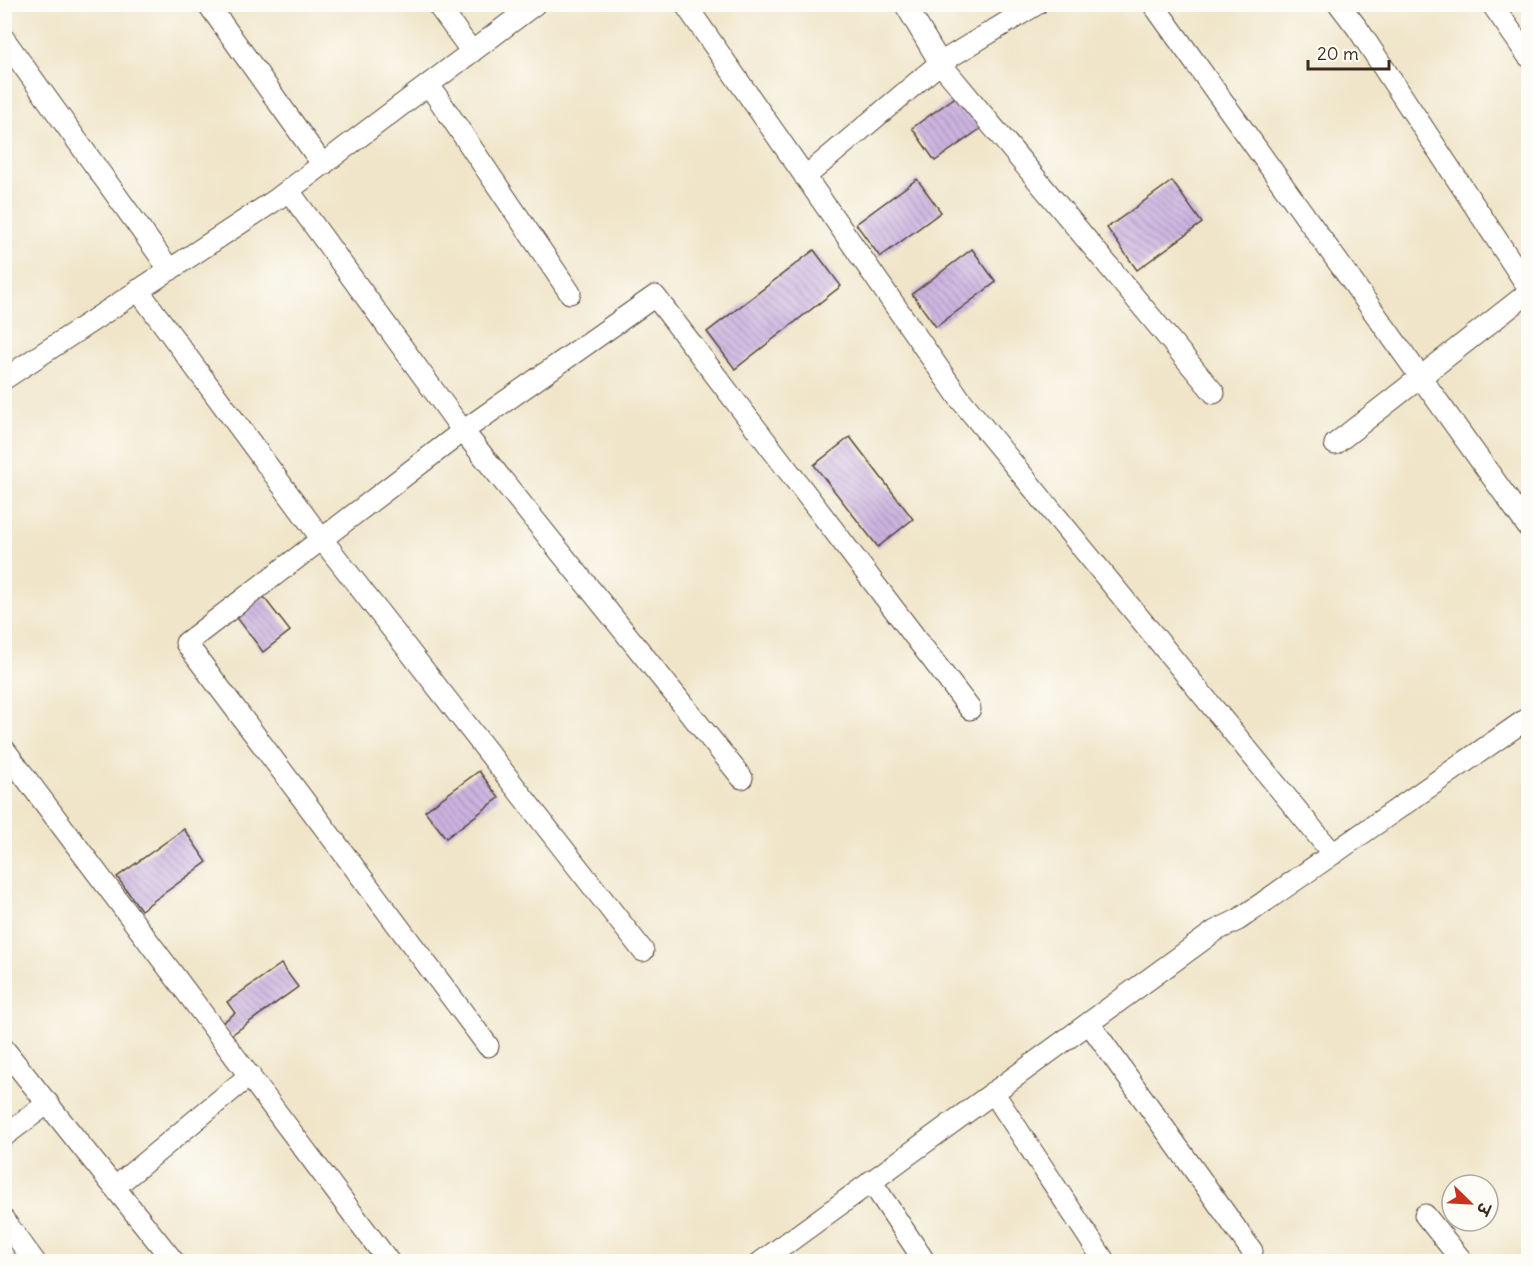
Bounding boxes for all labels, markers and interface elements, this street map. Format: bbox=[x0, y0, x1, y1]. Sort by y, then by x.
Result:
scale bar bbox=[1308, 33, 1389, 71]
text: 20 m bbox=[1317, 42, 1359, 65]
north arrow bbox=[1440, 1173, 1500, 1233]
text: उ bbox=[1472, 1198, 1496, 1219]

